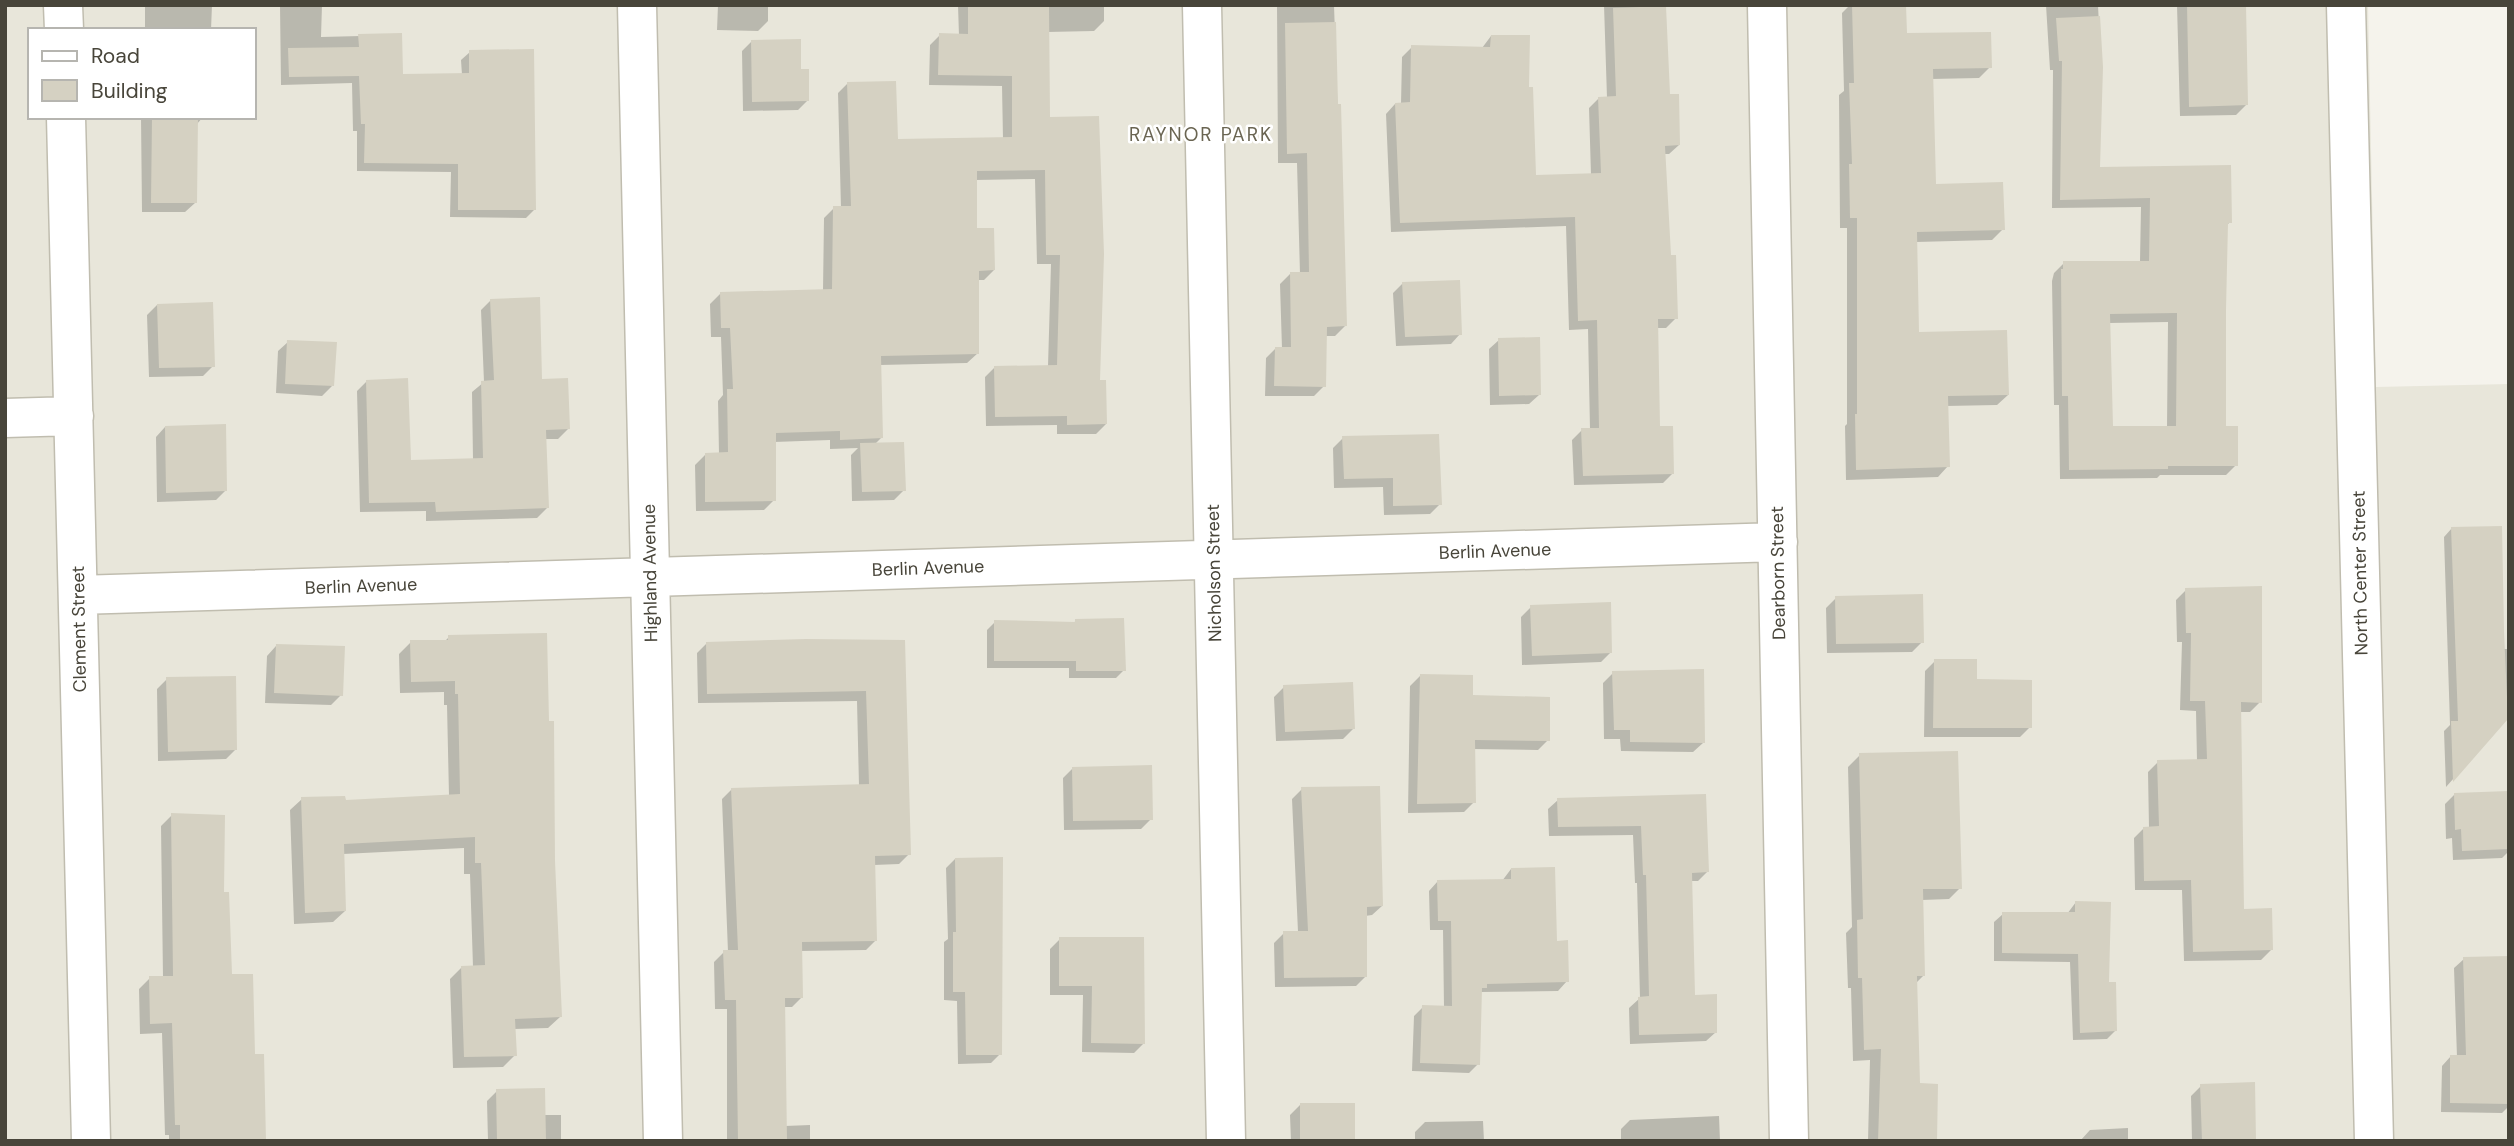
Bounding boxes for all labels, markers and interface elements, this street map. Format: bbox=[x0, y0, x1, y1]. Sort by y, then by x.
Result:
legend bbox=[28, 28, 256, 119]
text: Road bbox=[91, 42, 140, 70]
text: Building bbox=[91, 77, 168, 105]
district label: RAYNOR PARK bbox=[1129, 122, 1273, 147]
street label: North Center Street bbox=[2347, 490, 2373, 656]
street label: Highland Avenue bbox=[637, 504, 663, 642]
street label: Nicholson Street bbox=[1201, 504, 1227, 642]
street label: Dearborn Street bbox=[1765, 506, 1791, 640]
street label: Berlin Avenue bbox=[1438, 537, 1552, 565]
street label: Berlin Avenue bbox=[871, 554, 985, 582]
street label: Clement Street bbox=[66, 566, 92, 692]
street label: Berlin Avenue bbox=[304, 572, 418, 600]

